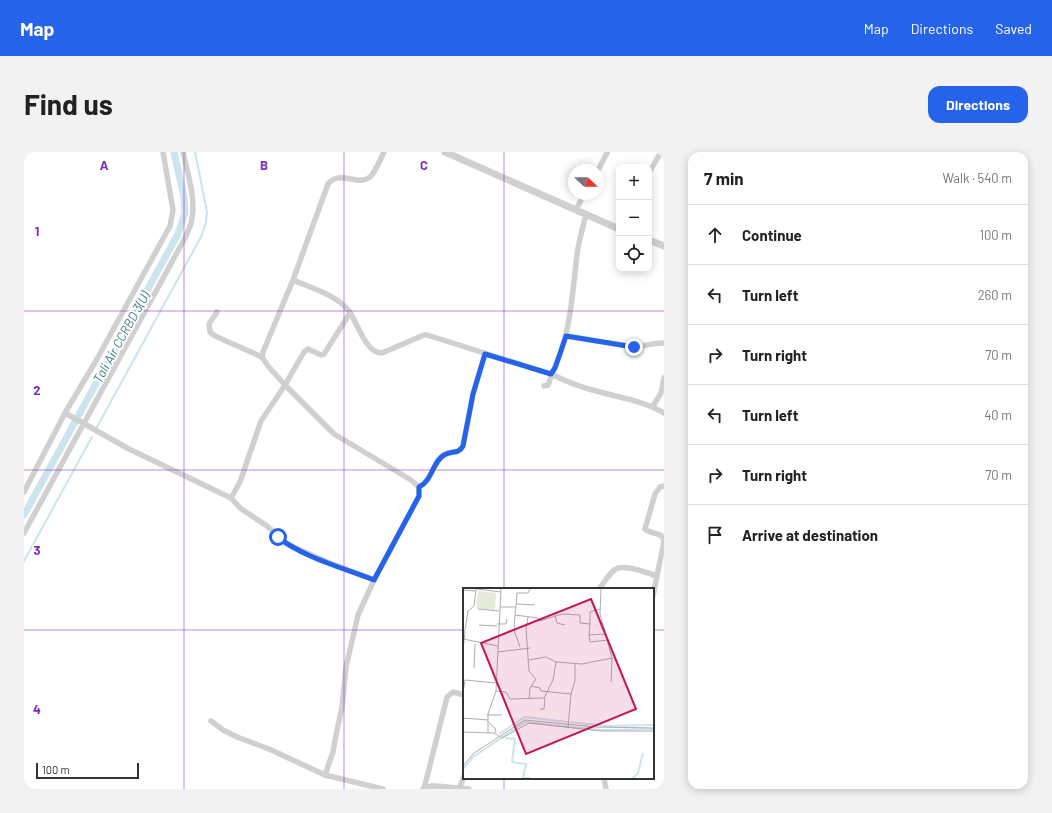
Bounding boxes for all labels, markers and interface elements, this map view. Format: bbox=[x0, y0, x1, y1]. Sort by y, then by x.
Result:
text: Map bbox=[20, 17, 54, 40]
text: Map bbox=[864, 20, 889, 37]
text: Directions bbox=[911, 20, 973, 37]
text: Saved bbox=[995, 20, 1032, 37]
button: Directions bbox=[928, 86, 1028, 123]
text: Find us bbox=[24, 87, 113, 121]
text: A bbox=[100, 157, 109, 173]
text: B bbox=[260, 157, 268, 173]
text: C bbox=[420, 157, 428, 173]
north arrow bbox=[568, 164, 604, 200]
map controls bbox=[616, 164, 652, 272]
button: + bbox=[616, 164, 652, 200]
text: 7 min bbox=[704, 168, 744, 188]
text: Walk · 540 m bbox=[943, 170, 1012, 186]
button: − bbox=[616, 200, 652, 236]
text: 1 bbox=[35, 223, 39, 239]
icon: ahead bbox=[704, 224, 726, 246]
text: Continue bbox=[742, 226, 802, 244]
text: 100 m bbox=[979, 227, 1012, 243]
button: locate bbox=[616, 236, 652, 272]
icon: left bbox=[704, 284, 726, 306]
text: Turn left bbox=[742, 286, 798, 304]
text: 260 m bbox=[978, 287, 1012, 303]
water label: Tali Air CCRBD 3(U) bbox=[89, 288, 153, 386]
route end bbox=[625, 338, 643, 356]
icon: right bbox=[704, 344, 726, 366]
text: Turn right bbox=[742, 346, 807, 364]
text: 70 m bbox=[985, 347, 1012, 363]
text: 2 bbox=[33, 382, 41, 398]
icon: left bbox=[704, 404, 726, 426]
text: Turn left bbox=[742, 406, 798, 424]
text: 40 m bbox=[984, 407, 1012, 423]
icon: right bbox=[704, 464, 726, 486]
text: Turn right bbox=[742, 466, 807, 484]
text: 70 m bbox=[985, 467, 1012, 483]
icon: arrive bbox=[704, 524, 726, 546]
text: Arrive at destination bbox=[742, 526, 878, 544]
route start bbox=[269, 528, 287, 546]
text: 3 bbox=[33, 542, 41, 558]
inset map bbox=[463, 588, 654, 779]
text: 4 bbox=[33, 701, 41, 717]
scale bar bbox=[36, 761, 139, 780]
text: 100 m bbox=[42, 763, 70, 776]

